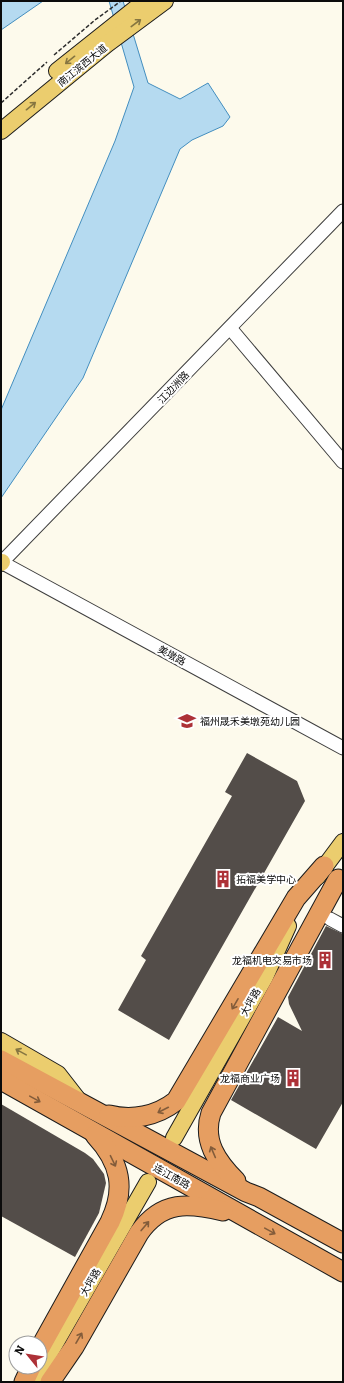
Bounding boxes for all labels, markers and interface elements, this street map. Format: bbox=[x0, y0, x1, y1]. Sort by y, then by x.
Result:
one-way arrow bbox=[130, 18, 141, 27]
street label: 南江滨西大道 bbox=[56, 42, 110, 89]
one-way arrow bbox=[65, 55, 76, 64]
one-way arrow bbox=[26, 102, 37, 110]
street label: 江边洲路 bbox=[156, 369, 192, 406]
street label: 美墩路 bbox=[155, 644, 188, 668]
school or university icon: 福州晟禾美墩苑幼儿园 bbox=[177, 711, 197, 731]
place label: 福州晟禾美墩苑幼儿园 bbox=[200, 716, 300, 728]
building icon: 拓福美学中心 bbox=[213, 869, 233, 889]
place label: 拓福美学中心 bbox=[236, 874, 296, 886]
building icon: 龙福机电交易市场 bbox=[315, 950, 335, 970]
place label: 龙福机电交易市场 bbox=[232, 955, 312, 967]
street label: 大坪路 bbox=[238, 986, 263, 1019]
one-way arrow bbox=[230, 998, 238, 1010]
one-way arrow bbox=[15, 1048, 27, 1056]
building icon: 龙福商业广场 bbox=[283, 1068, 303, 1088]
place label: 龙福商业广场 bbox=[220, 1073, 280, 1085]
one-way arrow bbox=[29, 1096, 41, 1103]
one-way arrow bbox=[157, 1107, 169, 1114]
one-way arrow bbox=[209, 1146, 217, 1158]
one-way arrow bbox=[110, 1155, 117, 1167]
street label: 连江南路 bbox=[151, 1162, 192, 1192]
one-way arrow bbox=[140, 1221, 149, 1231]
one-way arrow bbox=[264, 1228, 276, 1236]
street label: 大坪路 bbox=[78, 1267, 104, 1298]
one-way arrow bbox=[76, 1332, 84, 1344]
north arrow bbox=[8, 1335, 48, 1375]
text: N bbox=[12, 1343, 28, 1357]

